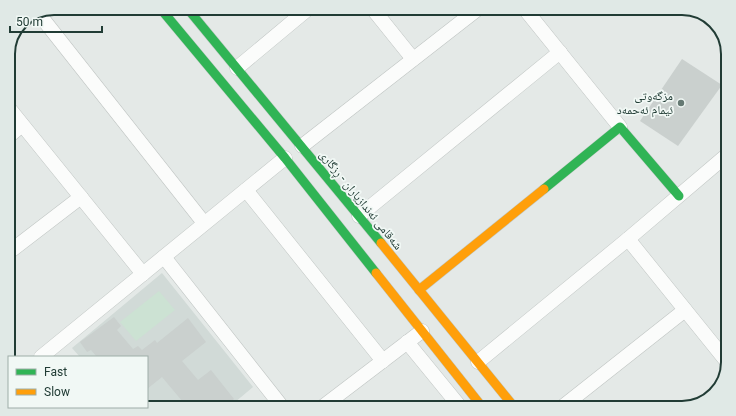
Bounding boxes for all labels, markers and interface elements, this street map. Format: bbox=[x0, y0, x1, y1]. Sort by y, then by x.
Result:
scale bar bbox=[10, 8, 102, 34]
text: 50 m bbox=[16, 15, 43, 29]
place label: مزگەوتی ئیمام ئەحمەد bbox=[617, 89, 673, 118]
marker: مزگەوتی ئیمام ئەحمەد bbox=[676, 98, 686, 108]
street label: شەقامی ئەندازیاران - ڕزگاری bbox=[315, 148, 405, 254]
legend bbox=[8, 356, 148, 408]
text: Fast bbox=[44, 365, 67, 379]
text: Slow bbox=[44, 385, 70, 399]

